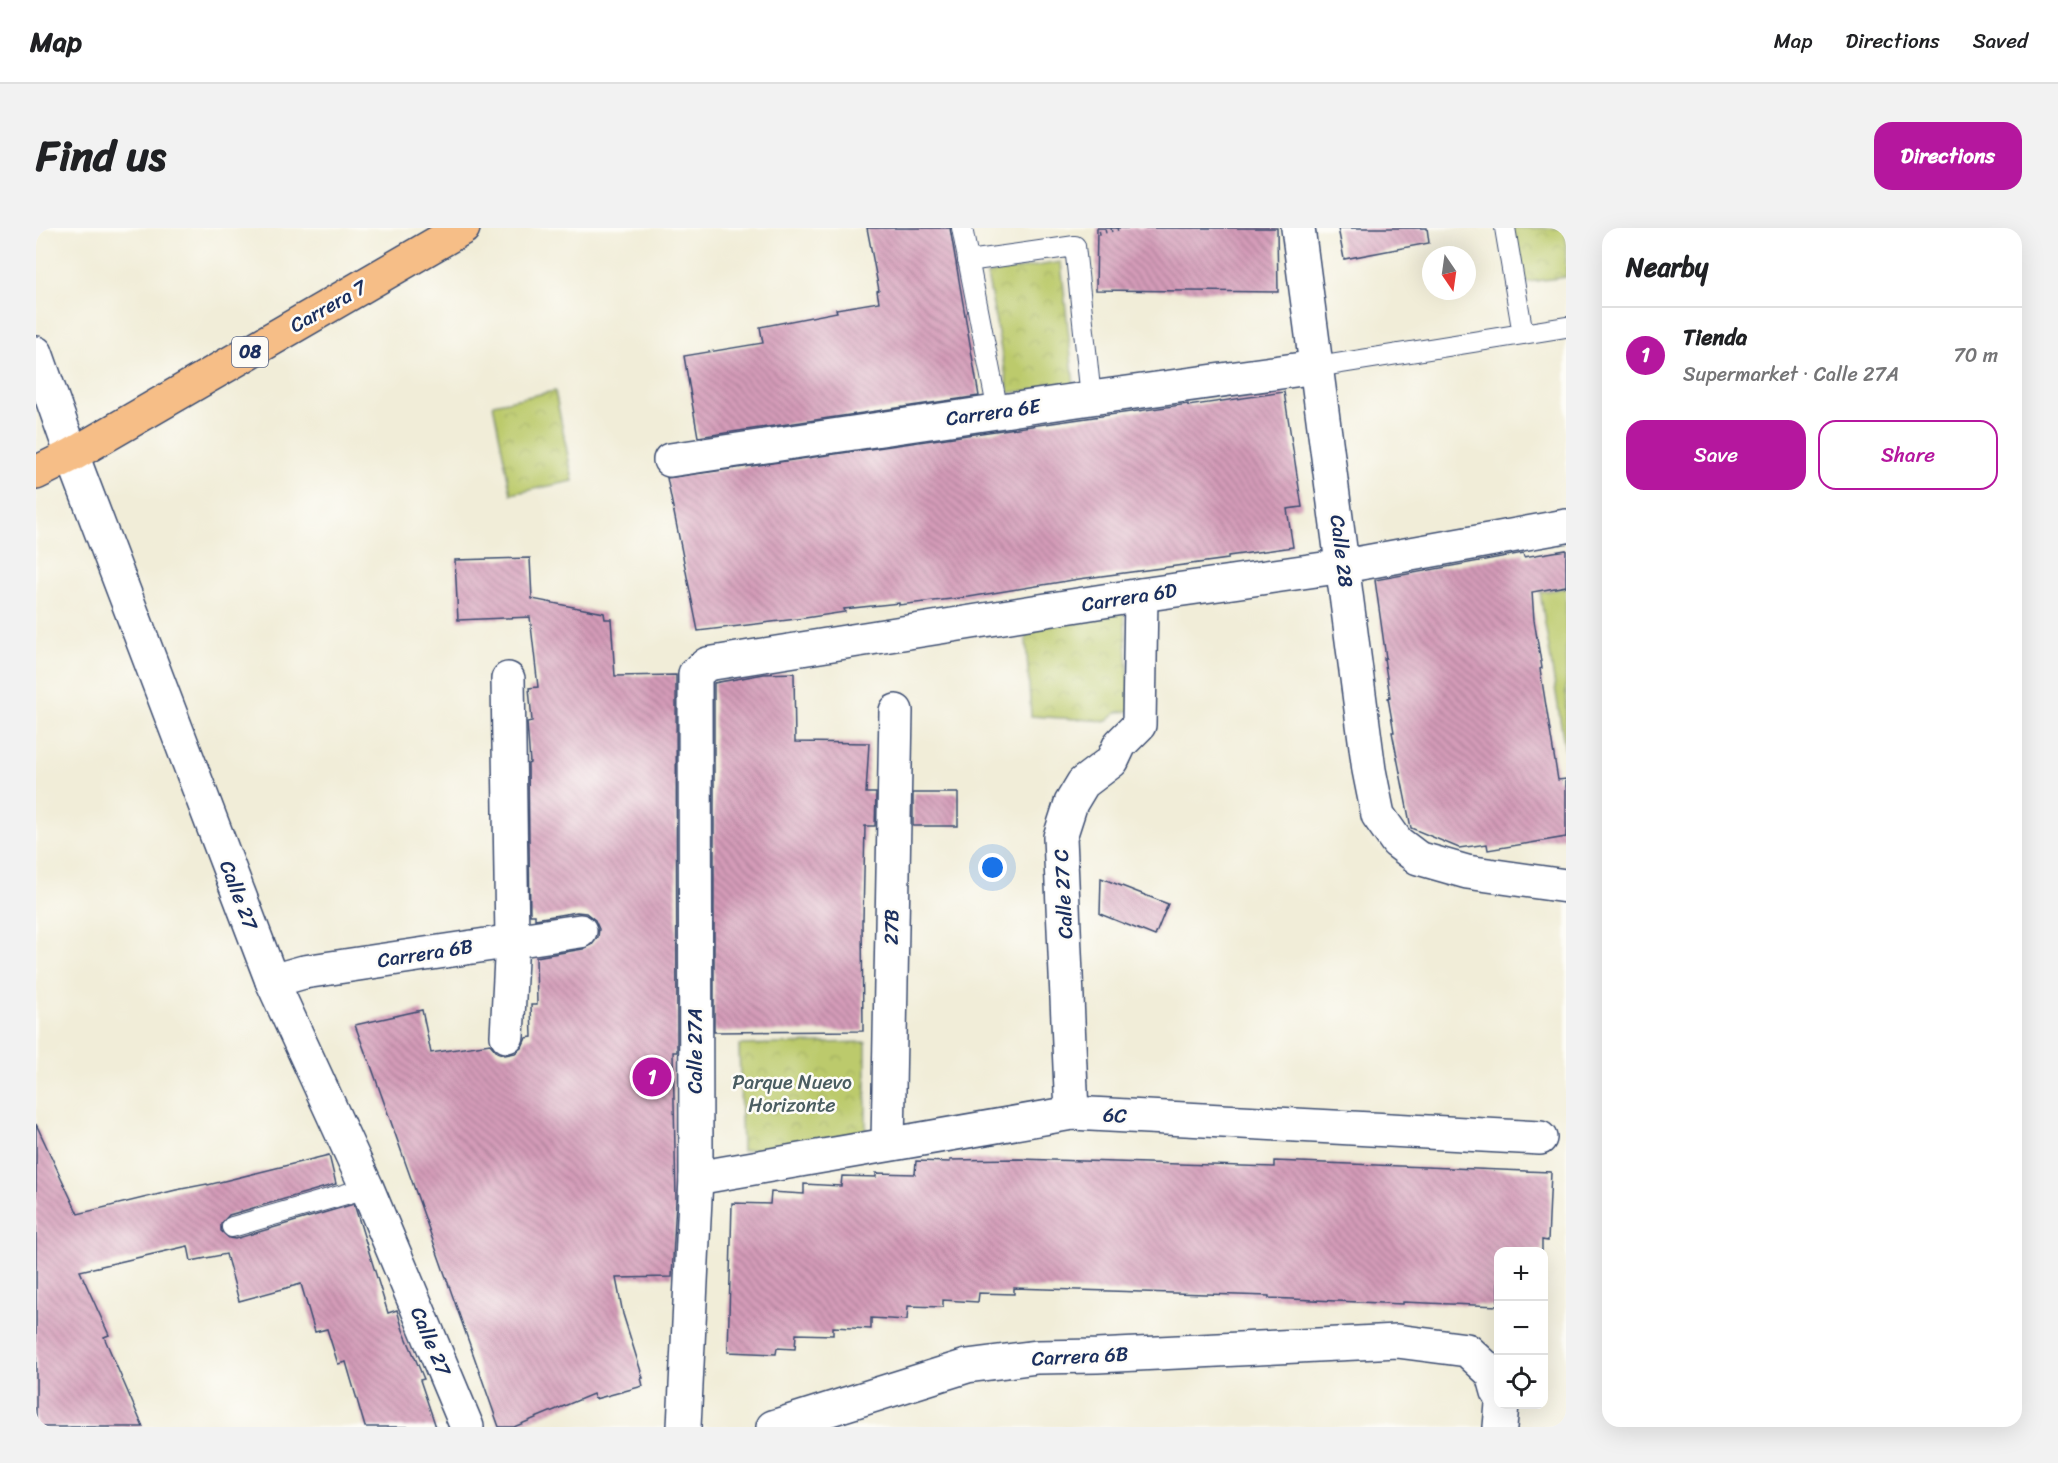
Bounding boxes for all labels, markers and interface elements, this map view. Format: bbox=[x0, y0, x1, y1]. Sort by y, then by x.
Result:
text: Map bbox=[30, 17, 82, 66]
text: Map bbox=[1774, 22, 1812, 60]
text: Directions bbox=[1845, 22, 1940, 60]
text: Saved bbox=[1973, 22, 2028, 60]
text: Find us bbox=[36, 119, 166, 193]
button: Directions bbox=[1874, 122, 2022, 190]
text: Nearby bbox=[1626, 244, 1708, 290]
north arrow bbox=[1422, 246, 1476, 300]
street label: Carrera 7 bbox=[283, 269, 375, 343]
text: Tienda bbox=[1683, 318, 1747, 357]
road number: 08 bbox=[232, 337, 268, 367]
text: 1 bbox=[1641, 338, 1650, 373]
text: 70 m bbox=[1953, 338, 1998, 373]
text: Supermarket · Calle 27A bbox=[1683, 357, 1899, 392]
street label: Carrera 6E bbox=[944, 388, 1044, 436]
button: Save bbox=[1626, 420, 1806, 490]
button: Share bbox=[1818, 420, 1998, 490]
street label: Calle 28 bbox=[1320, 513, 1363, 589]
street label: Carrera 6D bbox=[1079, 573, 1179, 622]
street label: Calle 27 C bbox=[1044, 848, 1083, 940]
your location bbox=[978, 853, 1007, 882]
street label: Calle 27 bbox=[209, 855, 268, 937]
street label: 27B bbox=[874, 909, 909, 945]
street label: Carrera 6B bbox=[375, 929, 476, 978]
street label: Calle 27A bbox=[678, 1008, 713, 1094]
pin: 1 bbox=[632, 1054, 672, 1100]
park label: Parque Nuevo Horizonte bbox=[732, 1065, 852, 1123]
street label: 6C bbox=[1102, 1097, 1128, 1134]
map controls bbox=[1494, 1247, 1548, 1409]
button: + bbox=[1494, 1247, 1548, 1301]
street label: Calle 27 bbox=[400, 1301, 461, 1383]
button: − bbox=[1494, 1301, 1548, 1355]
street label: Carrera 6B bbox=[1031, 1336, 1130, 1377]
button: locate bbox=[1494, 1355, 1548, 1409]

